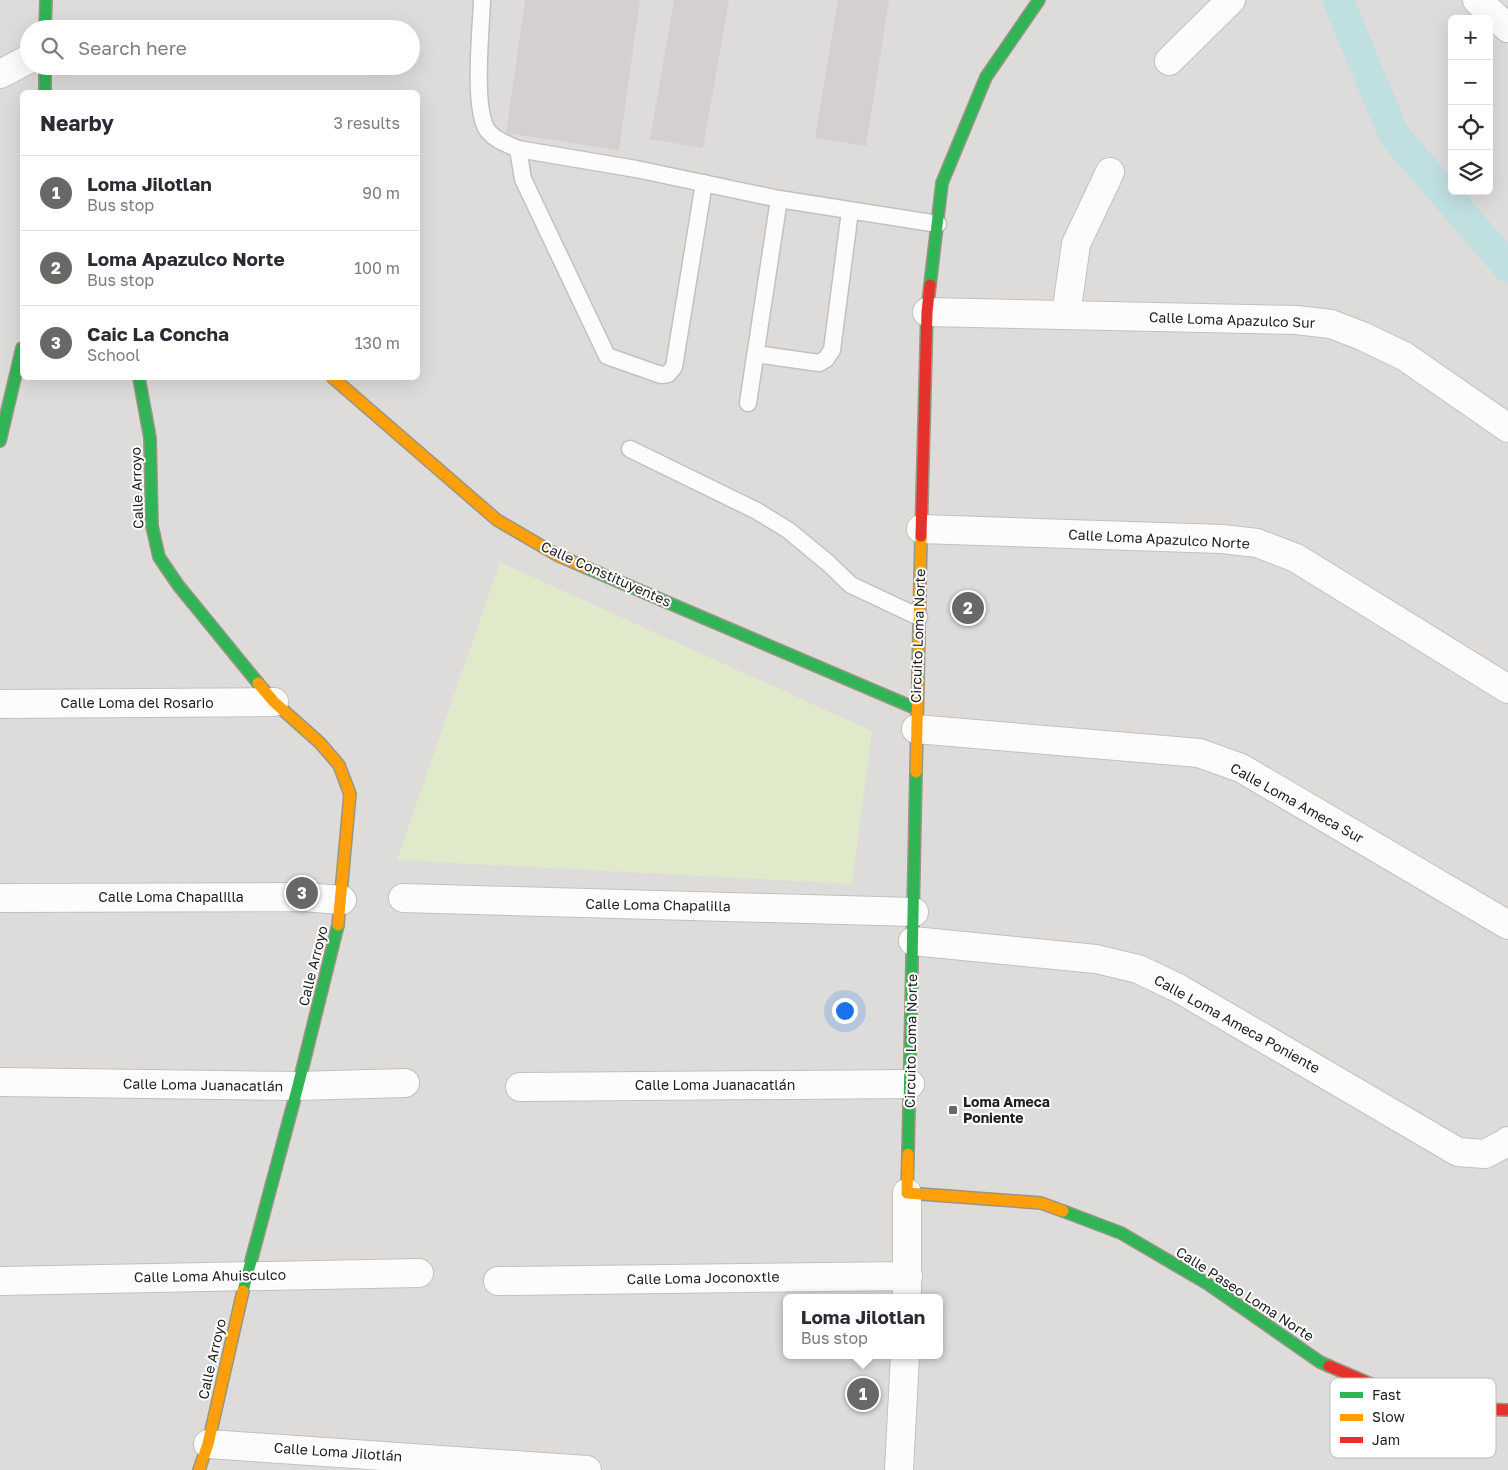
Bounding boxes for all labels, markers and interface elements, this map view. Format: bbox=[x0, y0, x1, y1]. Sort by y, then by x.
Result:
map controls bbox=[1448, 15, 1493, 195]
button: + bbox=[1448, 15, 1493, 60]
search box bbox=[20, 20, 420, 75]
icon: search bbox=[38, 34, 66, 62]
text: Search here bbox=[78, 36, 187, 59]
button: − bbox=[1448, 60, 1493, 105]
button: locate bbox=[1448, 105, 1493, 150]
text: Nearby bbox=[40, 110, 114, 136]
text: 3 results bbox=[333, 113, 400, 133]
button: layers bbox=[1448, 150, 1493, 195]
text: Loma Jilotlan bbox=[87, 172, 212, 195]
text: 1 bbox=[52, 183, 60, 203]
text: 90 m bbox=[362, 183, 400, 203]
text: Bus stop bbox=[87, 195, 154, 215]
text: Loma Apazulco Norte bbox=[87, 247, 285, 270]
text: 2 bbox=[51, 258, 61, 278]
text: 100 m bbox=[354, 258, 400, 278]
text: Bus stop bbox=[87, 270, 154, 290]
street label: Calle Loma Apazulco Sur bbox=[1149, 308, 1316, 331]
text: Caic La Concha bbox=[87, 322, 229, 345]
text: 3 bbox=[51, 333, 61, 353]
text: 130 m bbox=[355, 333, 400, 353]
text: School bbox=[87, 345, 140, 365]
street label: Calle Arroyo bbox=[127, 447, 146, 529]
street label: Calle Loma Apazulco Norte bbox=[1068, 525, 1250, 552]
street label: Calle Constituyentes bbox=[539, 537, 674, 610]
street label: Circuito Loma Norte bbox=[907, 568, 928, 703]
pin: 2 bbox=[952, 589, 984, 627]
street label: Calle Loma del Rosario bbox=[60, 694, 214, 711]
street label: Calle Loma Ameca Sur bbox=[1228, 759, 1367, 847]
pin: 3 bbox=[286, 874, 318, 912]
street label: Calle Loma Chapalilla bbox=[98, 888, 244, 905]
street label: Calle Loma Chapalilla bbox=[585, 895, 731, 914]
street label: Calle Arroyo bbox=[294, 924, 331, 1008]
street label: Calle Loma Ameca Poniente bbox=[1151, 971, 1323, 1076]
street label: Circuito Loma Norte bbox=[901, 974, 920, 1108]
your location bbox=[832, 998, 858, 1024]
street label: Calle Loma Juanacatlán bbox=[123, 1075, 283, 1094]
street label: Calle Loma Juanacatlán bbox=[635, 1076, 795, 1093]
place label: Loma Ameca Poniente bbox=[963, 1093, 1050, 1126]
marker: Loma Ameca Poniente bbox=[947, 1104, 959, 1116]
street label: Calle Paseo Loma Norte bbox=[1173, 1243, 1317, 1344]
street label: Calle Loma Ahuisculco bbox=[134, 1266, 286, 1285]
street label: Calle Loma Joconoxtle bbox=[626, 1268, 780, 1287]
popup bbox=[783, 1294, 943, 1359]
text: Loma Jilotlan bbox=[801, 1305, 925, 1328]
street label: Calle Arroyo bbox=[194, 1317, 229, 1401]
text: Bus stop bbox=[801, 1328, 868, 1348]
pin: 1 bbox=[847, 1375, 879, 1413]
legend bbox=[1330, 1378, 1496, 1458]
text: Fast bbox=[1372, 1386, 1401, 1403]
text: Slow bbox=[1372, 1408, 1405, 1425]
text: Jam bbox=[1372, 1431, 1400, 1448]
street label: Calle Loma Jilotlán bbox=[273, 1439, 403, 1464]

